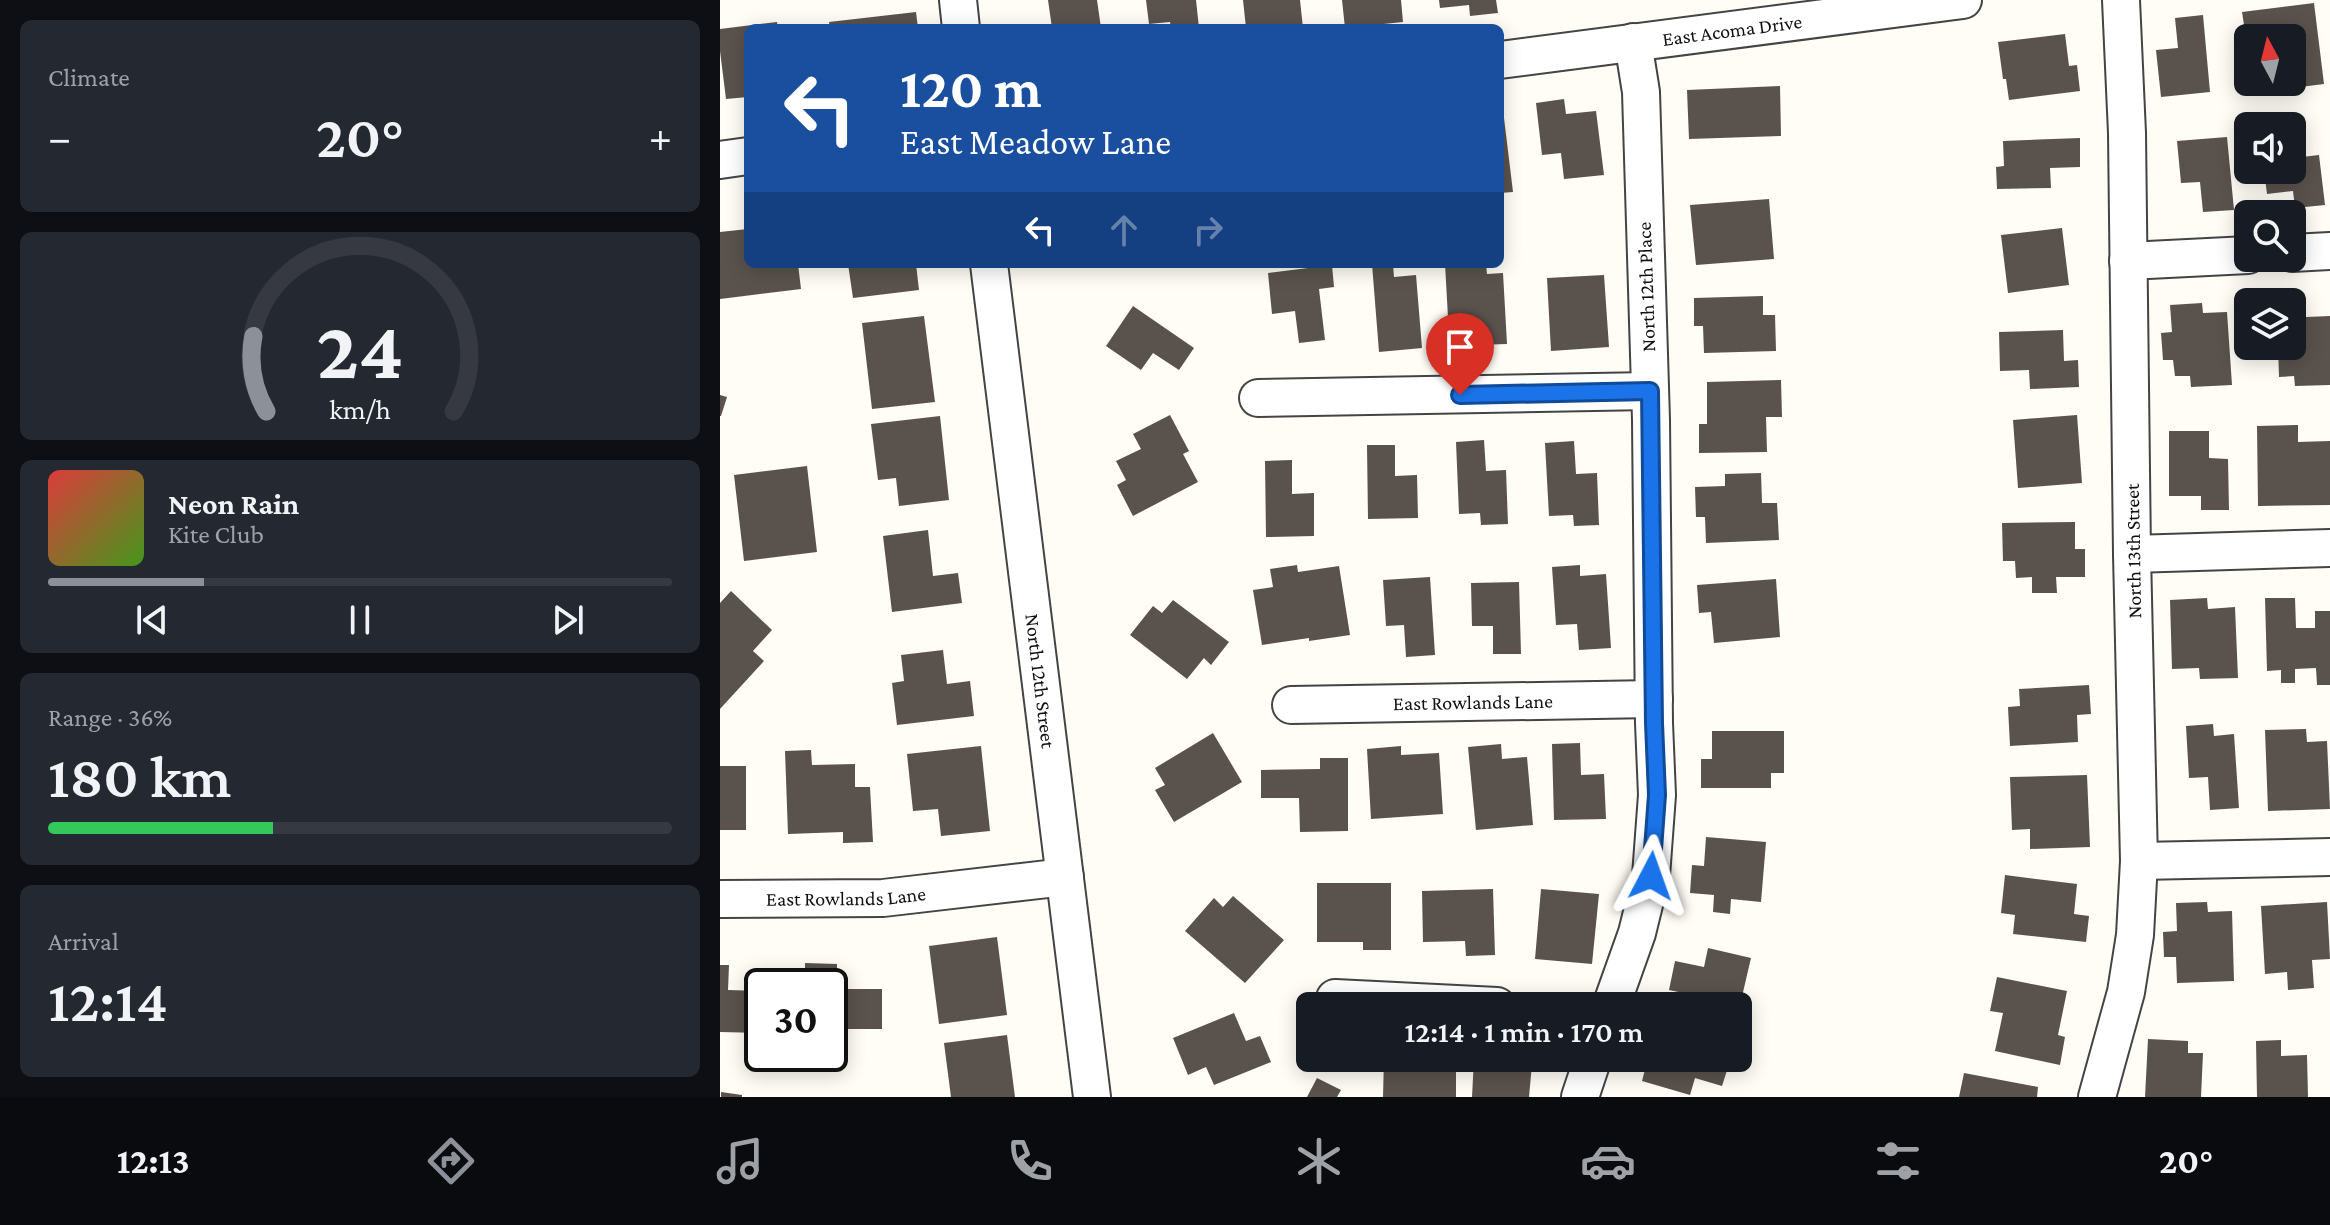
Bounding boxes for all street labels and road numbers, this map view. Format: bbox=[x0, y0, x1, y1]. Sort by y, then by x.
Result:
street label: East Acoma Drive bbox=[1661, 10, 1803, 50]
street label: North 12th Place bbox=[1633, 221, 1659, 352]
street label: North 13th Street bbox=[2121, 483, 2145, 619]
street label: North 12th Street bbox=[1021, 612, 1060, 750]
street label: East Rowlands Lane bbox=[1393, 690, 1553, 714]
street label: East Rowlands Lane bbox=[766, 882, 927, 910]

